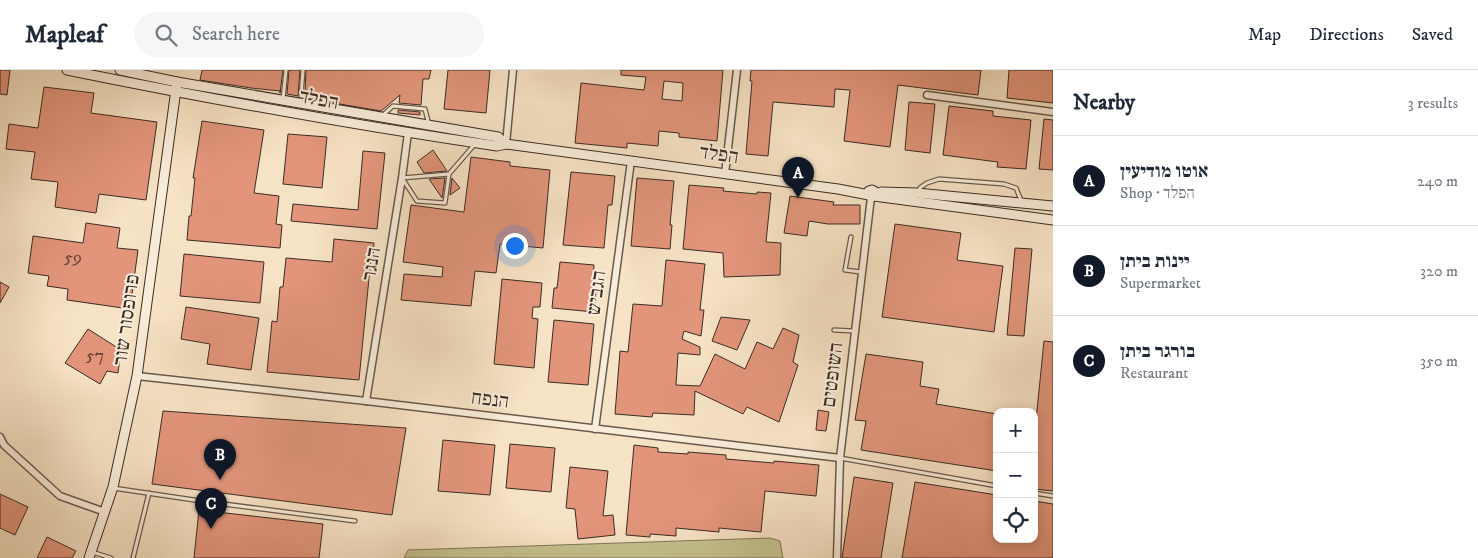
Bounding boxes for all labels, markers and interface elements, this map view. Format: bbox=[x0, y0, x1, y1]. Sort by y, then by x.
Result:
search box bbox=[134, 12, 484, 57]
text: Mapleaf bbox=[25, 20, 104, 50]
icon: search bbox=[152, 21, 180, 49]
text: Search here bbox=[192, 23, 280, 46]
text: Map bbox=[1248, 24, 1281, 46]
text: Directions bbox=[1309, 24, 1384, 46]
text: Saved bbox=[1412, 24, 1453, 46]
street label: הפלד bbox=[297, 84, 341, 116]
text: Nearby bbox=[1073, 90, 1135, 116]
text: 3 results bbox=[1408, 93, 1458, 113]
street label: הפלד bbox=[698, 140, 740, 170]
pin: A bbox=[782, 157, 814, 198]
text: אוטו מודיעין bbox=[1120, 160, 1208, 183]
text: A bbox=[1084, 171, 1094, 191]
text: 240 m bbox=[1417, 171, 1458, 191]
text: Shop · הפלד bbox=[1120, 183, 1195, 203]
your location bbox=[502, 233, 528, 259]
street label: הנגר bbox=[357, 246, 387, 282]
house number: 59 bbox=[64, 247, 82, 269]
text: יינות ביתן bbox=[1120, 250, 1190, 273]
text: B bbox=[1084, 261, 1094, 281]
text: 320 m bbox=[1420, 261, 1458, 281]
street label: הגביש bbox=[582, 269, 612, 317]
street label: פרופסור שור bbox=[108, 273, 146, 367]
text: Supermarket bbox=[1120, 273, 1201, 293]
text: בורגר ביתן bbox=[1120, 340, 1195, 363]
street label: השופטים bbox=[817, 341, 849, 409]
house number: 57 bbox=[86, 345, 104, 367]
text: C bbox=[1084, 351, 1094, 371]
text: 350 m bbox=[1420, 351, 1458, 371]
text: Restaurant bbox=[1120, 363, 1188, 383]
street label: הנפח bbox=[469, 385, 511, 415]
map controls bbox=[993, 408, 1038, 543]
button: + bbox=[993, 408, 1038, 453]
pin: B bbox=[204, 439, 236, 480]
button: − bbox=[993, 453, 1038, 498]
pin: C bbox=[195, 488, 227, 529]
button: locate bbox=[993, 498, 1038, 543]

